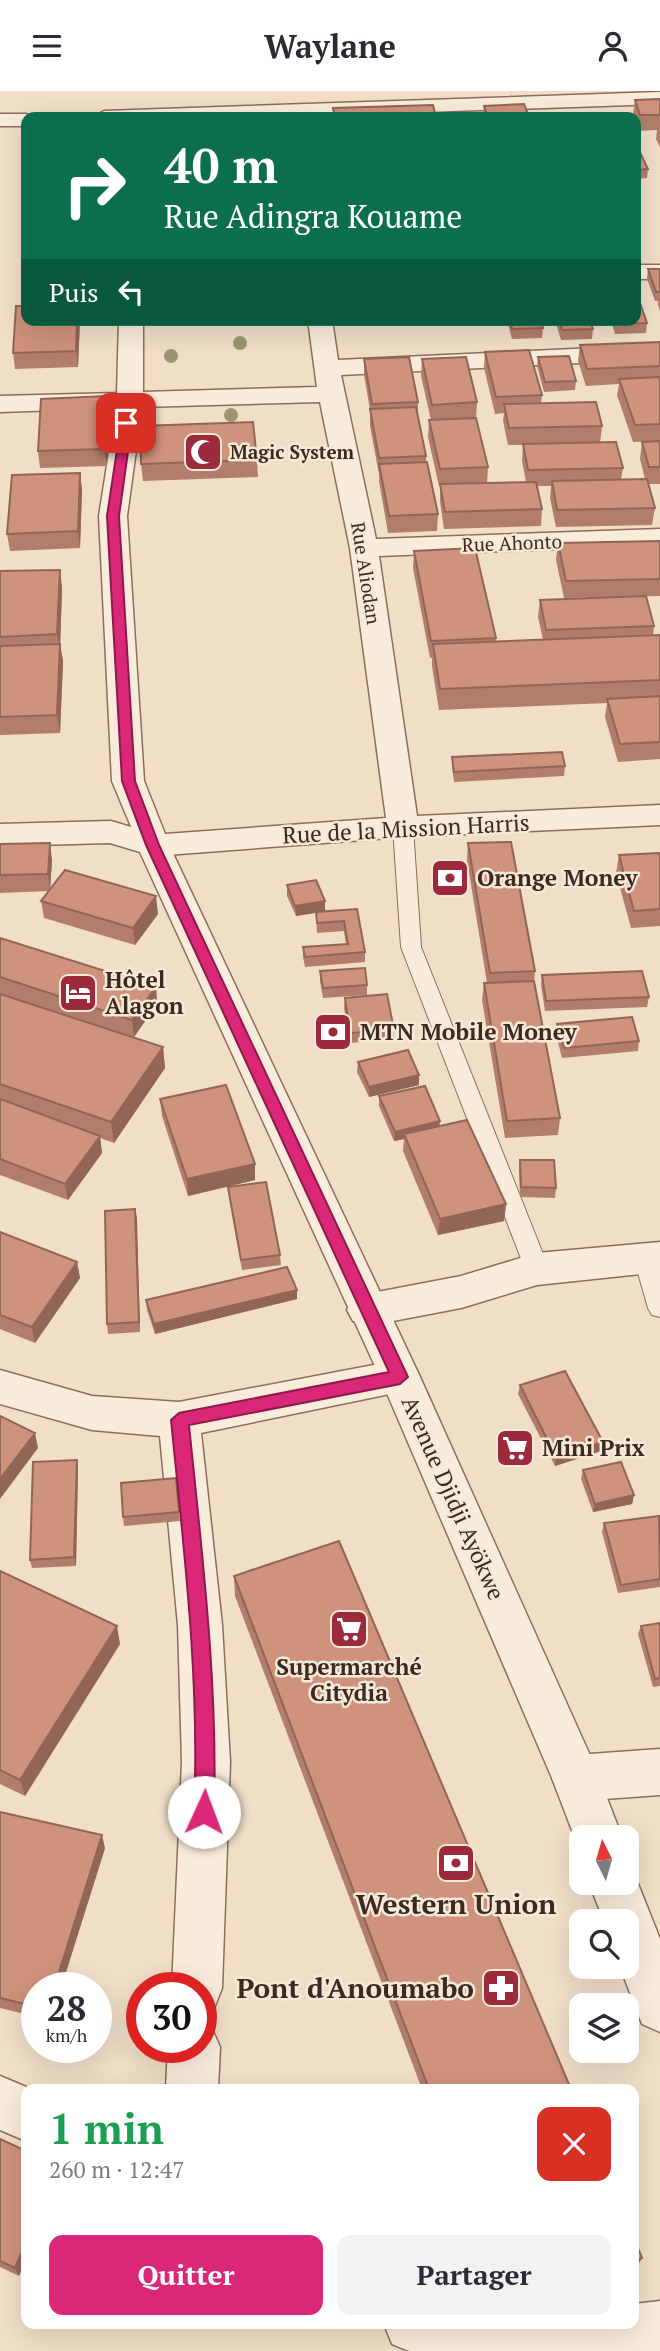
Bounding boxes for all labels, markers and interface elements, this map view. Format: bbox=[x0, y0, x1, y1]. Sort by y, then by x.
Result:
text: Waylane bbox=[264, 25, 396, 67]
icon: menu bbox=[28, 27, 66, 65]
icon: person bbox=[594, 27, 632, 65]
text: 40 m bbox=[164, 132, 278, 197]
icon: right bbox=[49, 140, 140, 231]
text: Rue Adingra Kouame bbox=[164, 195, 462, 237]
icon: left bbox=[112, 273, 150, 311]
text: Puis bbox=[49, 275, 98, 309]
pin bbox=[96, 393, 156, 453]
icon: arrive bbox=[107, 404, 145, 442]
mosque icon: Magic System bbox=[182, 431, 224, 473]
place label: Magic System bbox=[230, 439, 355, 464]
street label: Rue Aliodan bbox=[346, 520, 387, 626]
street label: Rue Ahonto bbox=[461, 528, 563, 557]
street label: Rue de la Mission Harris bbox=[282, 807, 530, 850]
bank icon: Orange Money bbox=[429, 857, 471, 899]
place label: Orange Money bbox=[477, 862, 638, 893]
place label: Hôtel Alagon bbox=[105, 964, 184, 1021]
hotel icon: Hôtel Alagon bbox=[57, 972, 99, 1014]
bank icon: MTN Mobile Money bbox=[312, 1011, 354, 1053]
place label: MTN Mobile Money bbox=[360, 1016, 578, 1047]
street label: Avenue Djidji Ayökwe bbox=[395, 1391, 512, 1605]
supermarket icon: Mini Prix bbox=[494, 1427, 536, 1469]
place label: Mini Prix bbox=[542, 1432, 645, 1463]
supermarket icon: Supermarché Citydia bbox=[328, 1608, 370, 1650]
place label: Supermarché Citydia bbox=[276, 1651, 422, 1708]
position arrow bbox=[167, 1775, 241, 1849]
north arrow bbox=[569, 1825, 639, 1895]
map controls bbox=[569, 1825, 639, 2063]
bank icon: Western Union bbox=[435, 1842, 477, 1884]
place label: Western Union bbox=[356, 1885, 556, 1922]
button: search bbox=[569, 1909, 639, 1979]
pharmacy icon: Pont d'Anoumabo bbox=[480, 1967, 522, 2009]
place label: Pont d'Anoumabo bbox=[236, 1969, 474, 2006]
speed limit sign: 30 bbox=[126, 1972, 217, 2063]
text: 28 bbox=[47, 1985, 86, 2031]
button: layers bbox=[569, 1993, 639, 2063]
text: km/h bbox=[46, 2023, 87, 2047]
text: 1 min bbox=[49, 2100, 164, 2156]
button: close bbox=[537, 2107, 611, 2181]
text: 260 m · 12:47 bbox=[49, 2154, 184, 2185]
button: Quitter bbox=[49, 2235, 323, 2315]
button: Partager bbox=[337, 2235, 611, 2315]

